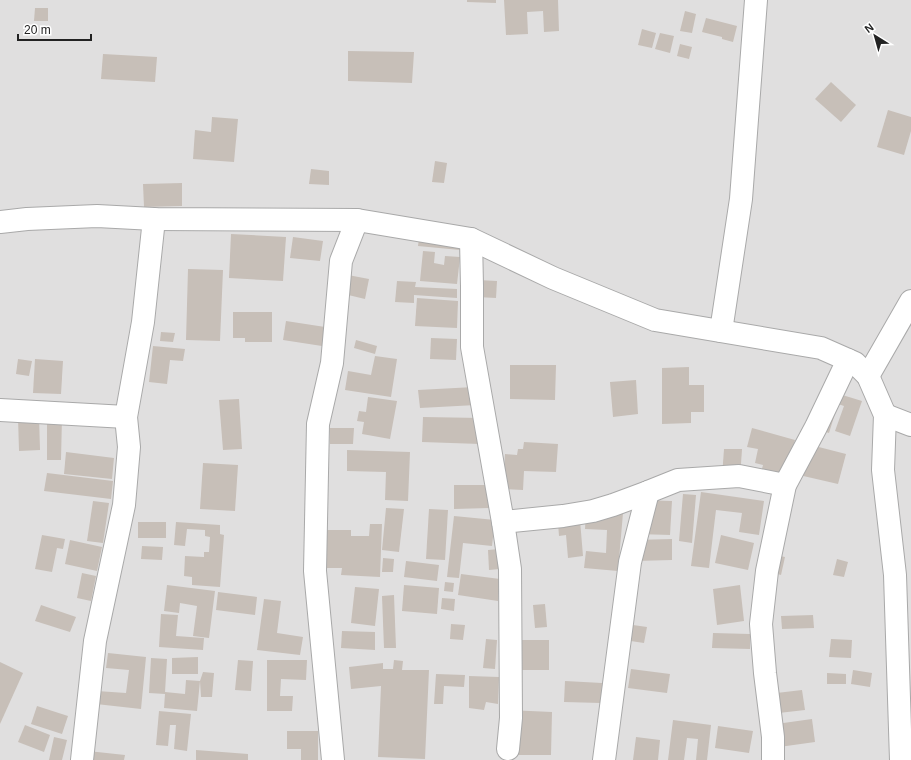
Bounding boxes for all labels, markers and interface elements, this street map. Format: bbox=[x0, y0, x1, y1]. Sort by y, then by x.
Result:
scale bar bbox=[18, 16, 91, 42]
north arrow bbox=[855, 16, 895, 56]
text: N bbox=[862, 21, 876, 35]
text: 20 m bbox=[24, 23, 51, 37]

